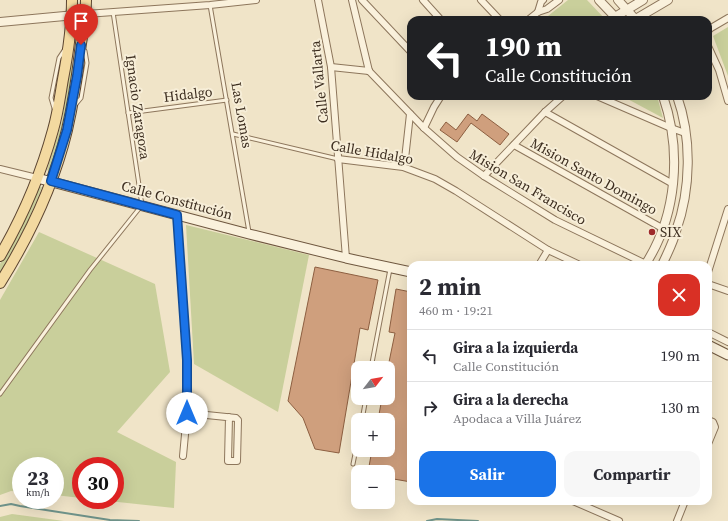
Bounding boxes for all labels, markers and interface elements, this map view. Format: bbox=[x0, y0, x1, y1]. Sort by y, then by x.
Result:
pin bbox=[64, 4, 98, 45]
icon: arrive bbox=[70, 10, 92, 32]
text: 190 m bbox=[485, 27, 562, 65]
icon: left bbox=[419, 32, 471, 84]
street label: Calle Vallarta bbox=[305, 39, 333, 124]
street label: Ignacio Zaragoza bbox=[121, 53, 155, 162]
text: Calle Constitución bbox=[485, 63, 632, 88]
street label: Las Lomas bbox=[226, 80, 258, 150]
street label: Hidalgo bbox=[162, 81, 214, 107]
street label: Mision Santo Domingo bbox=[527, 133, 661, 219]
street label: Calle Hidalgo bbox=[329, 135, 415, 169]
street label: Mision San Francisco bbox=[466, 144, 590, 230]
street label: Calle Constitución bbox=[119, 176, 235, 225]
place label: SIX bbox=[660, 222, 681, 242]
marker: SIX bbox=[647, 227, 657, 237]
text: 2 min bbox=[419, 270, 481, 303]
button: close bbox=[658, 274, 700, 316]
text: 460 m · 19:21 bbox=[419, 302, 493, 319]
text: Gira a la izquierda bbox=[453, 337, 578, 358]
icon: left bbox=[419, 345, 441, 367]
text: 190 m bbox=[660, 345, 700, 366]
text: Calle Constitución bbox=[453, 358, 559, 375]
north arrow bbox=[351, 361, 395, 405]
map controls bbox=[351, 361, 395, 509]
text: Gira a la derecha bbox=[453, 389, 568, 410]
position arrow bbox=[166, 392, 208, 434]
icon: right bbox=[419, 397, 441, 419]
text: 130 m bbox=[660, 397, 700, 418]
text: Apodaca a Villa Juárez bbox=[453, 410, 581, 427]
button: + bbox=[351, 413, 395, 457]
button: Salir bbox=[419, 451, 556, 497]
button: Compartir bbox=[564, 451, 700, 497]
speed limit sign: 30 bbox=[72, 457, 124, 509]
text: 23 bbox=[27, 464, 49, 492]
button: − bbox=[351, 465, 395, 509]
text: km/h bbox=[26, 486, 50, 499]

